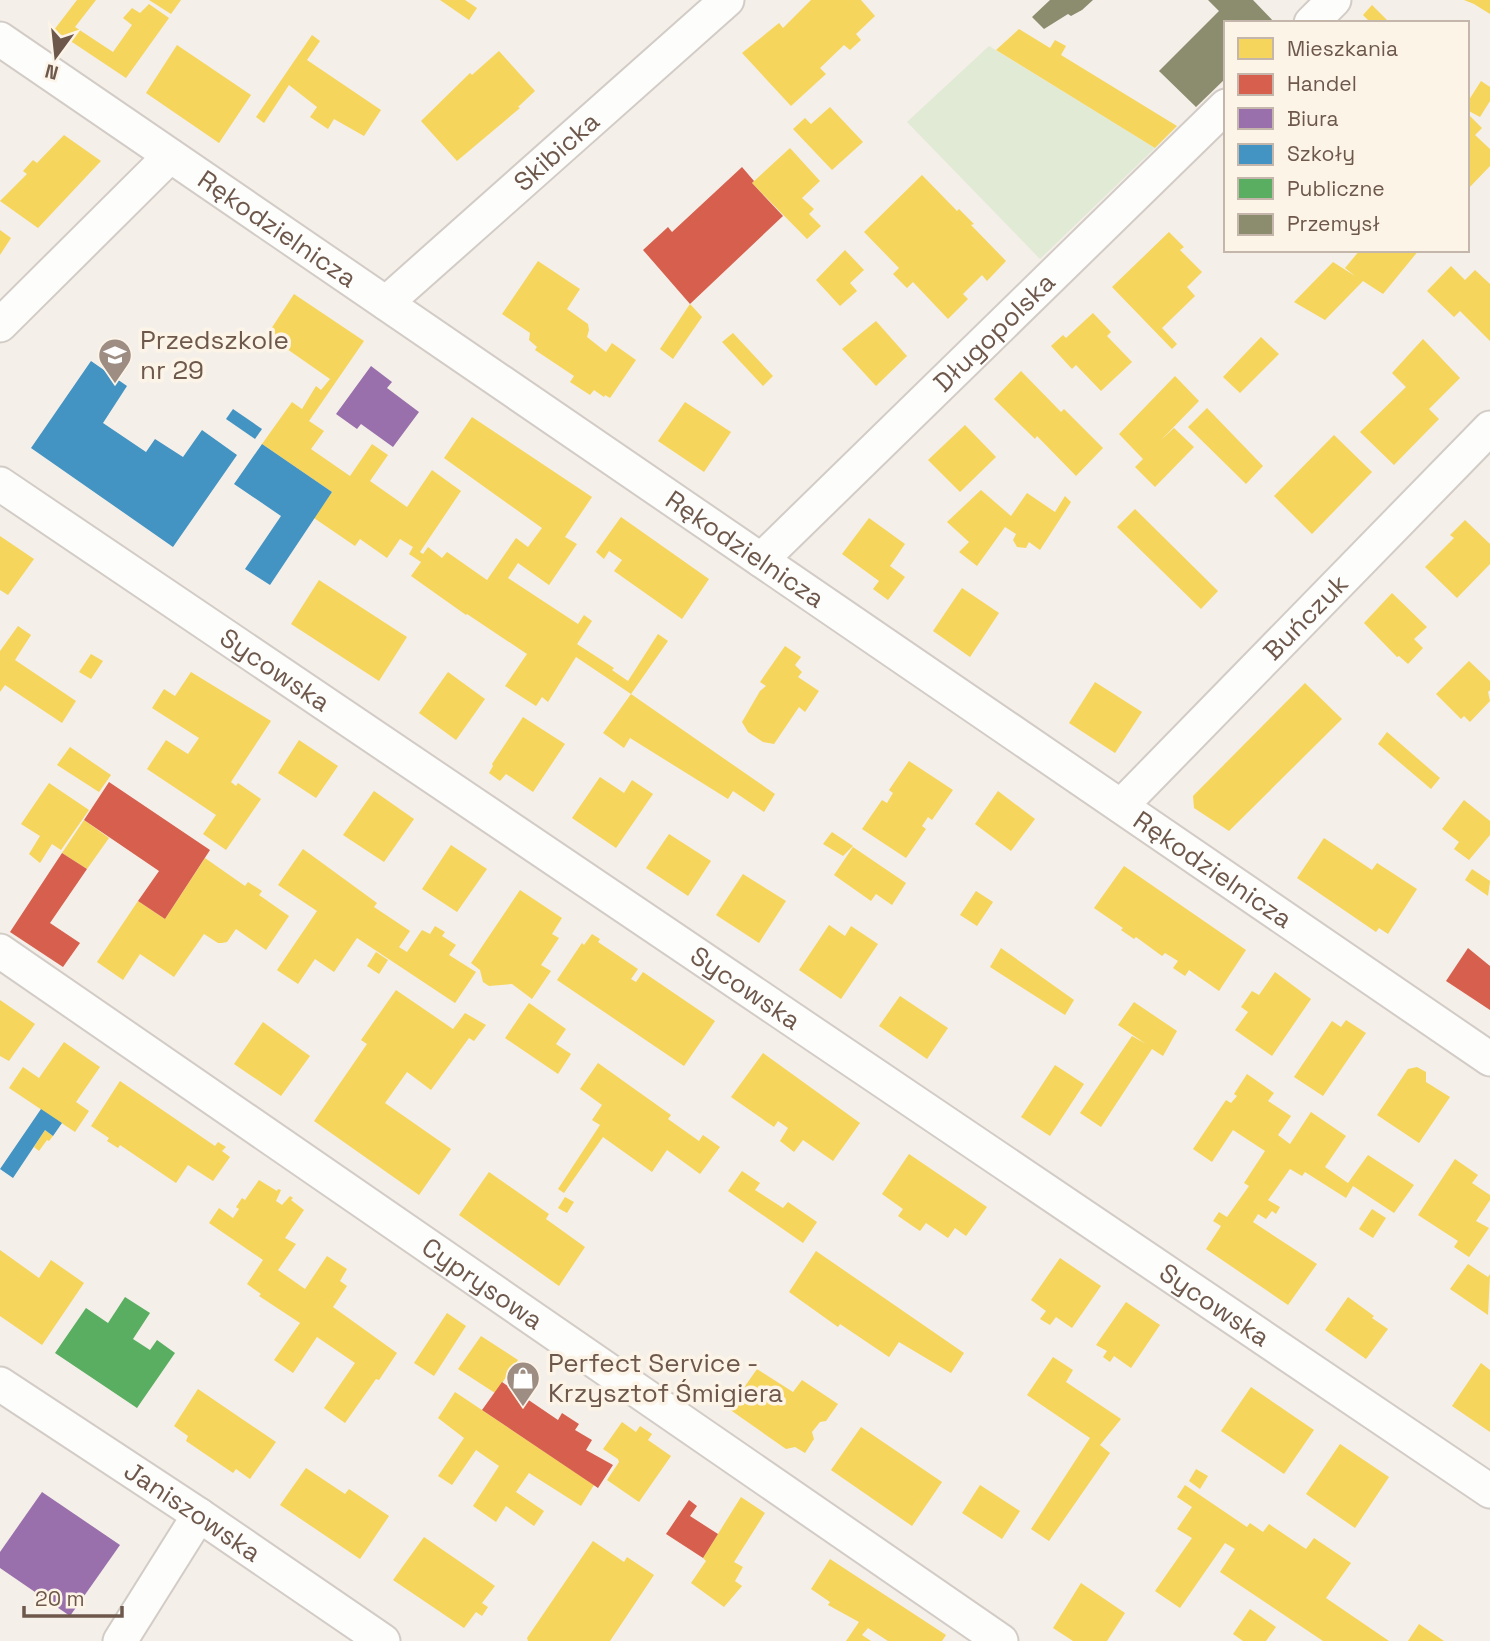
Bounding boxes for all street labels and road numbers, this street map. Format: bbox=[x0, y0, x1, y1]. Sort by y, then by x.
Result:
street label: Skibicka bbox=[506, 104, 607, 199]
street label: Rękodzielnicza bbox=[191, 162, 363, 295]
street label: Długopolska bbox=[926, 265, 1062, 399]
street label: Rękodzielnicza bbox=[659, 483, 831, 616]
street label: Buńczuk bbox=[1256, 567, 1355, 667]
street label: Sycowska bbox=[213, 620, 337, 719]
street label: Rękodzielnicza bbox=[1127, 803, 1299, 936]
street label: Sycowska bbox=[684, 939, 808, 1037]
street label: Cyprysowa bbox=[415, 1230, 550, 1337]
street label: Sycowska bbox=[1153, 1255, 1277, 1354]
street label: Janiszowska bbox=[118, 1453, 268, 1570]

